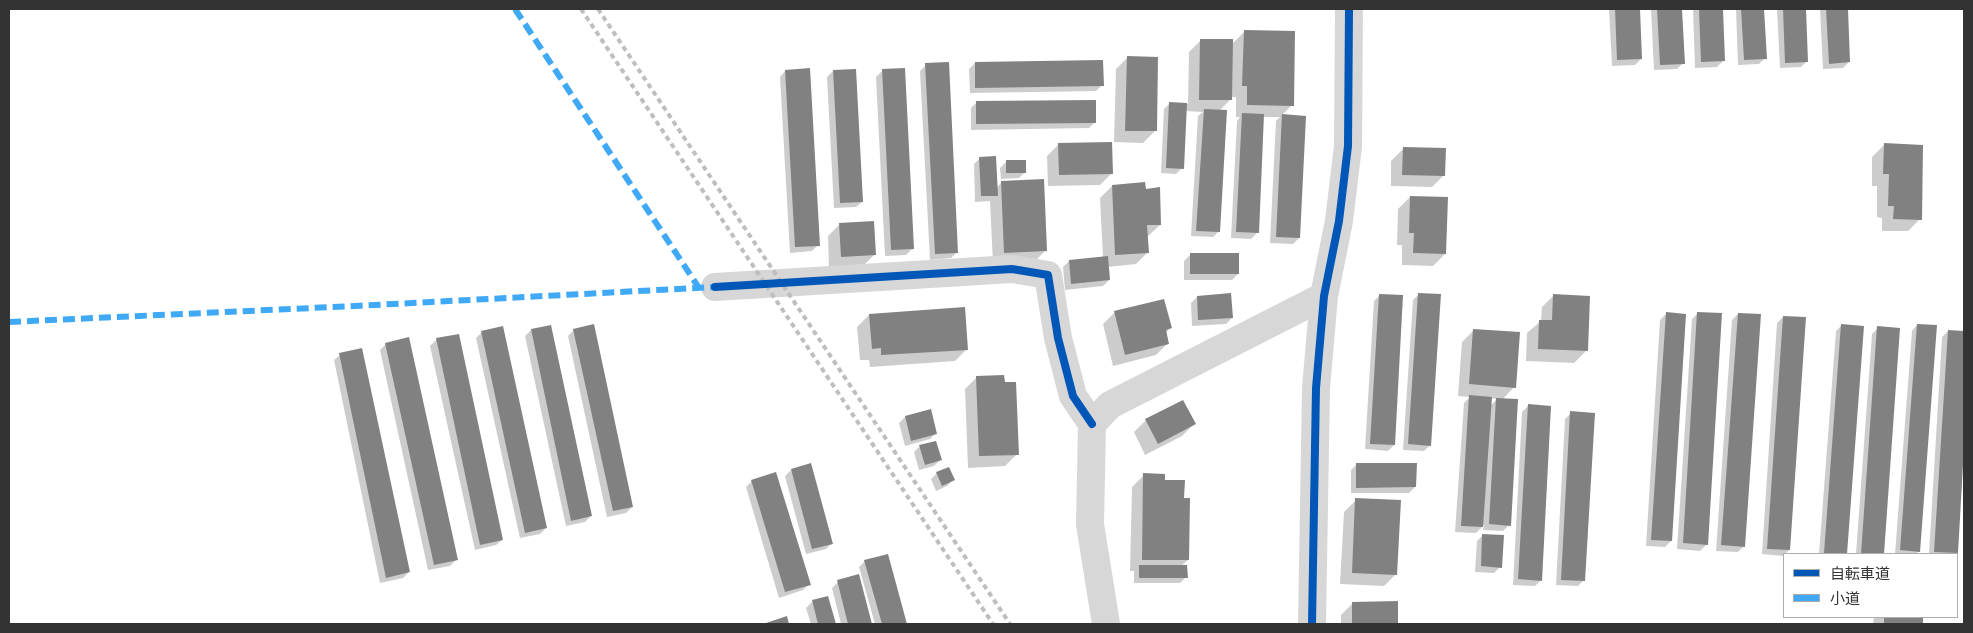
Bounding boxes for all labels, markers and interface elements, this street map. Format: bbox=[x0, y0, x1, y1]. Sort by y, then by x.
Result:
legend bbox=[1783, 553, 1958, 618]
text: 自転車道 bbox=[1830, 565, 1890, 582]
text: 小道 bbox=[1830, 590, 1860, 607]

